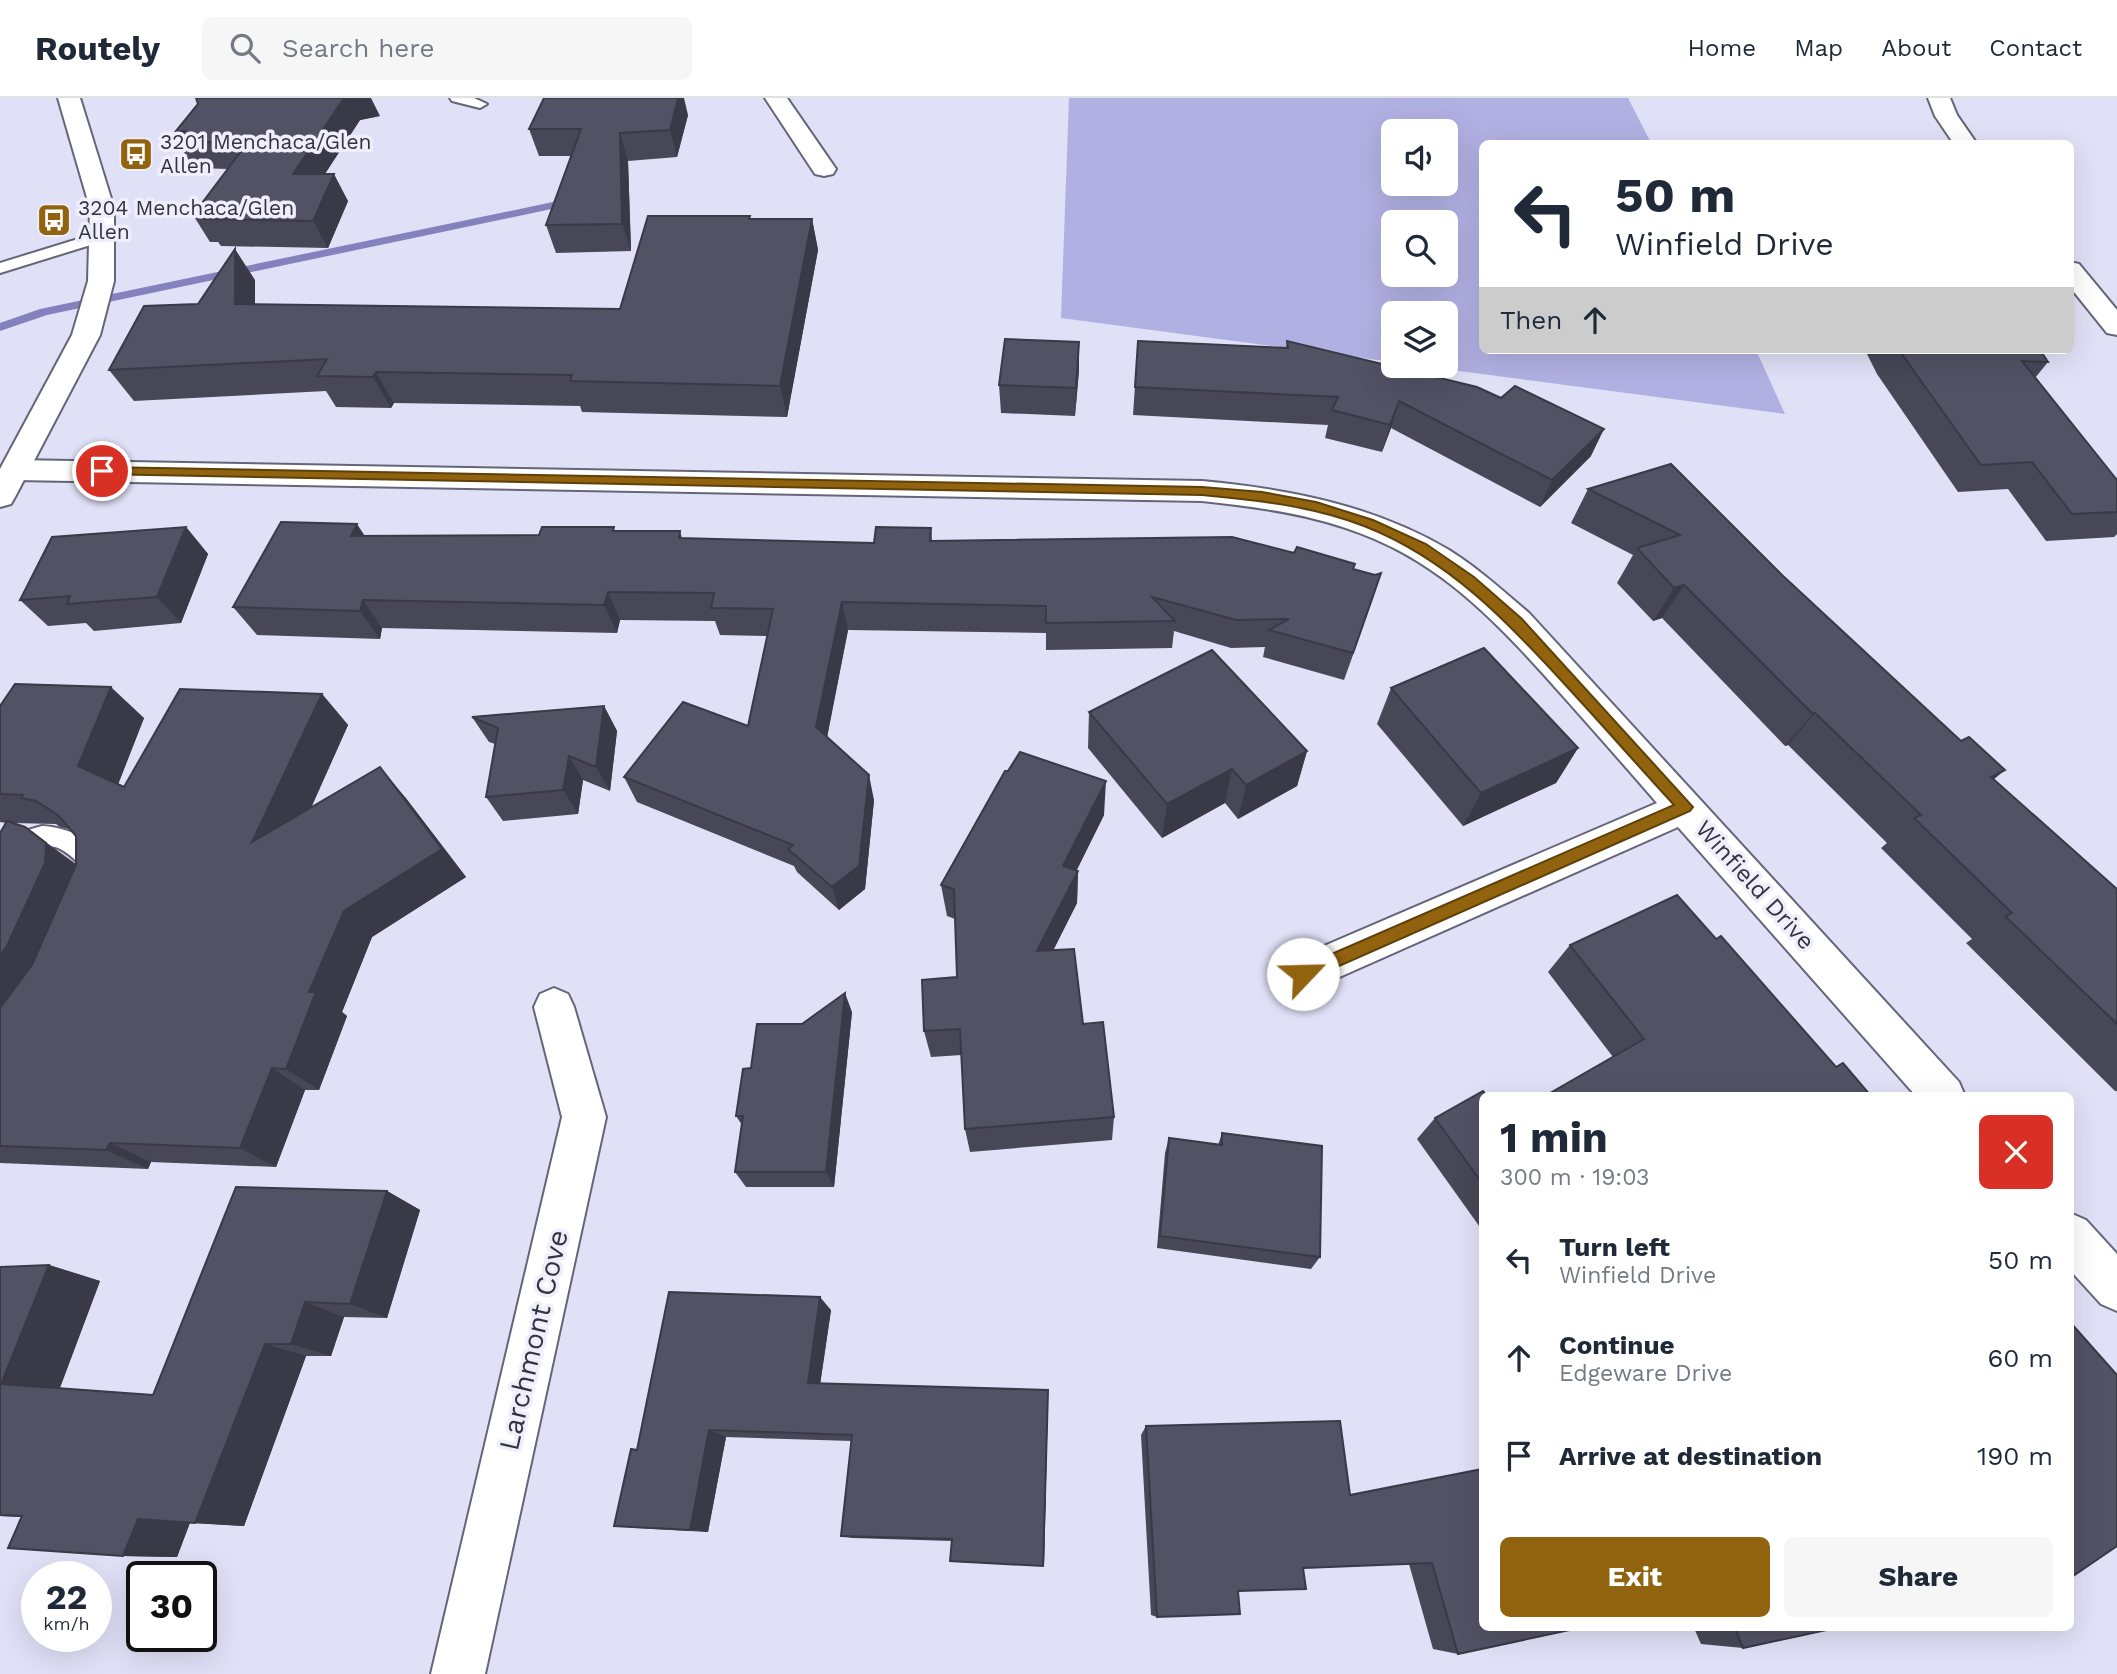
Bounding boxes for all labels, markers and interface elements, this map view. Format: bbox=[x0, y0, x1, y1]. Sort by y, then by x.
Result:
search box bbox=[202, 17, 692, 80]
text: Routely bbox=[35, 29, 160, 68]
icon: search bbox=[226, 29, 264, 67]
text: Search here bbox=[282, 33, 434, 63]
text: Home bbox=[1688, 34, 1756, 62]
text: Map bbox=[1794, 34, 1843, 62]
text: About bbox=[1881, 34, 1951, 62]
text: Contact bbox=[1989, 34, 2082, 62]
map controls bbox=[1381, 119, 1458, 378]
button: sound bbox=[1381, 119, 1458, 196]
place label: 3201 Menchaca/Glen Allen bbox=[160, 129, 372, 178]
bus stop icon: 3201 Menchaca/Glen Allen bbox=[117, 135, 155, 173]
text: 50 m bbox=[1615, 166, 1735, 224]
icon: left bbox=[1500, 168, 1591, 259]
place label: 3204 Menchaca/Glen Allen bbox=[78, 195, 294, 244]
bus stop icon: 3204 Menchaca/Glen Allen bbox=[35, 201, 73, 239]
button: search bbox=[1381, 210, 1458, 287]
text: Winfield Drive bbox=[1615, 225, 1834, 263]
button: layers bbox=[1381, 301, 1458, 378]
icon: ahead bbox=[1576, 301, 1614, 339]
text: Then bbox=[1500, 305, 1562, 335]
pin bbox=[72, 441, 132, 501]
icon: arrive bbox=[83, 452, 121, 490]
street label: Winfield Drive bbox=[1690, 815, 1820, 955]
position arrow bbox=[1266, 937, 1340, 1011]
text: 1 min bbox=[1500, 1113, 1608, 1162]
button: close bbox=[1979, 1115, 2053, 1189]
text: 300 m · 19:03 bbox=[1500, 1164, 1649, 1191]
street label: Larchmont Cove bbox=[492, 1227, 575, 1454]
text: Turn left bbox=[1559, 1232, 1670, 1262]
icon: left bbox=[1500, 1241, 1538, 1279]
text: 50 m bbox=[1988, 1245, 2053, 1275]
text: Winfield Drive bbox=[1559, 1262, 1716, 1289]
text: Continue bbox=[1559, 1330, 1675, 1360]
icon: ahead bbox=[1500, 1339, 1538, 1377]
text: 60 m bbox=[1987, 1343, 2053, 1373]
text: Edgeware Drive bbox=[1559, 1360, 1732, 1387]
icon: arrive bbox=[1500, 1437, 1538, 1475]
text: Arrive at destination bbox=[1559, 1441, 1822, 1471]
text: 190 m bbox=[1977, 1441, 2053, 1471]
button: Exit bbox=[1500, 1537, 1770, 1617]
button: Share bbox=[1784, 1537, 2053, 1617]
speed limit sign: 30 bbox=[126, 1561, 217, 1652]
text: 22 bbox=[46, 1576, 87, 1618]
text: km/h bbox=[43, 1613, 90, 1634]

